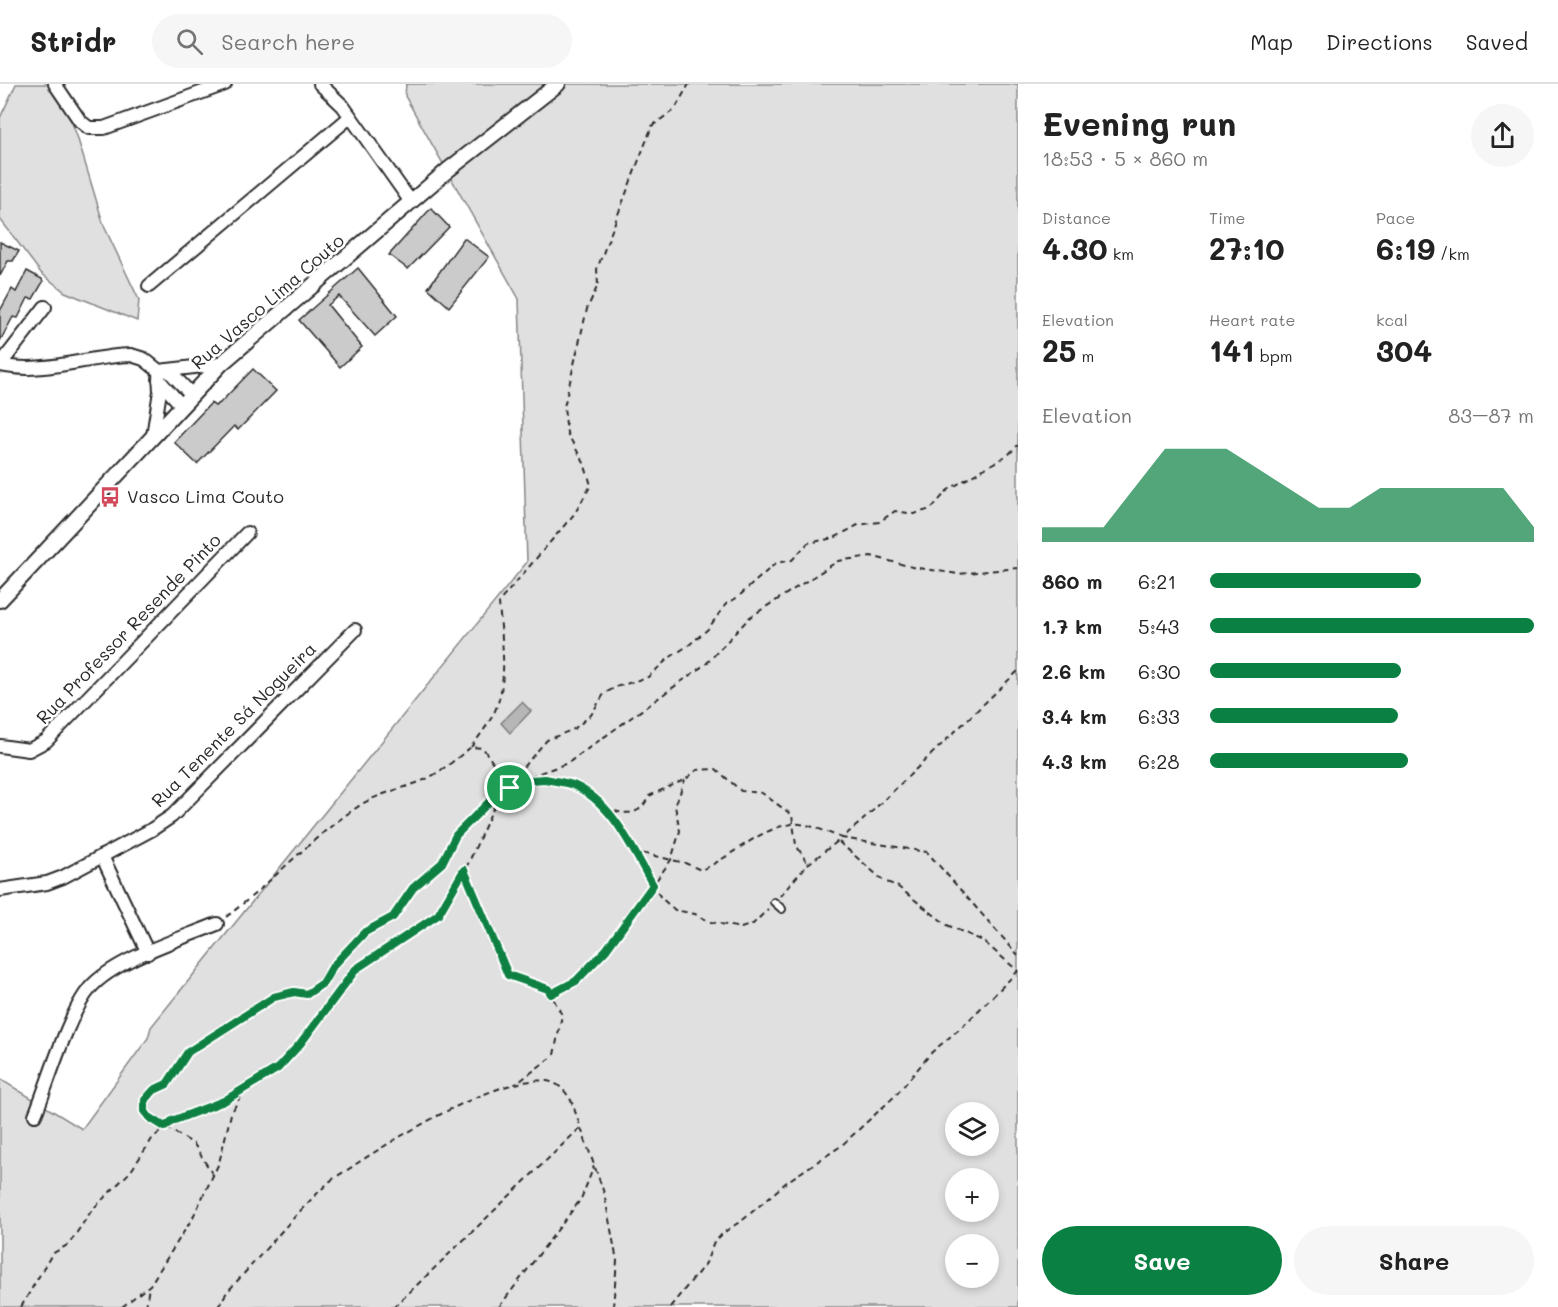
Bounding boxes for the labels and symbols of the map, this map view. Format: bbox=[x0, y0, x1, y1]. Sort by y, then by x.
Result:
street label: Rua Vasco Lima Couto bbox=[186, 228, 349, 374]
place label: Vasco Lima Couto bbox=[127, 484, 284, 508]
bus stop icon: Vasco Lima Couto bbox=[98, 485, 122, 509]
street label: Rua Professor Resende Pinto bbox=[31, 528, 226, 729]
street label: Rua Tenente Sá Nogueira bbox=[146, 637, 321, 812]
pin bbox=[484, 762, 535, 813]

